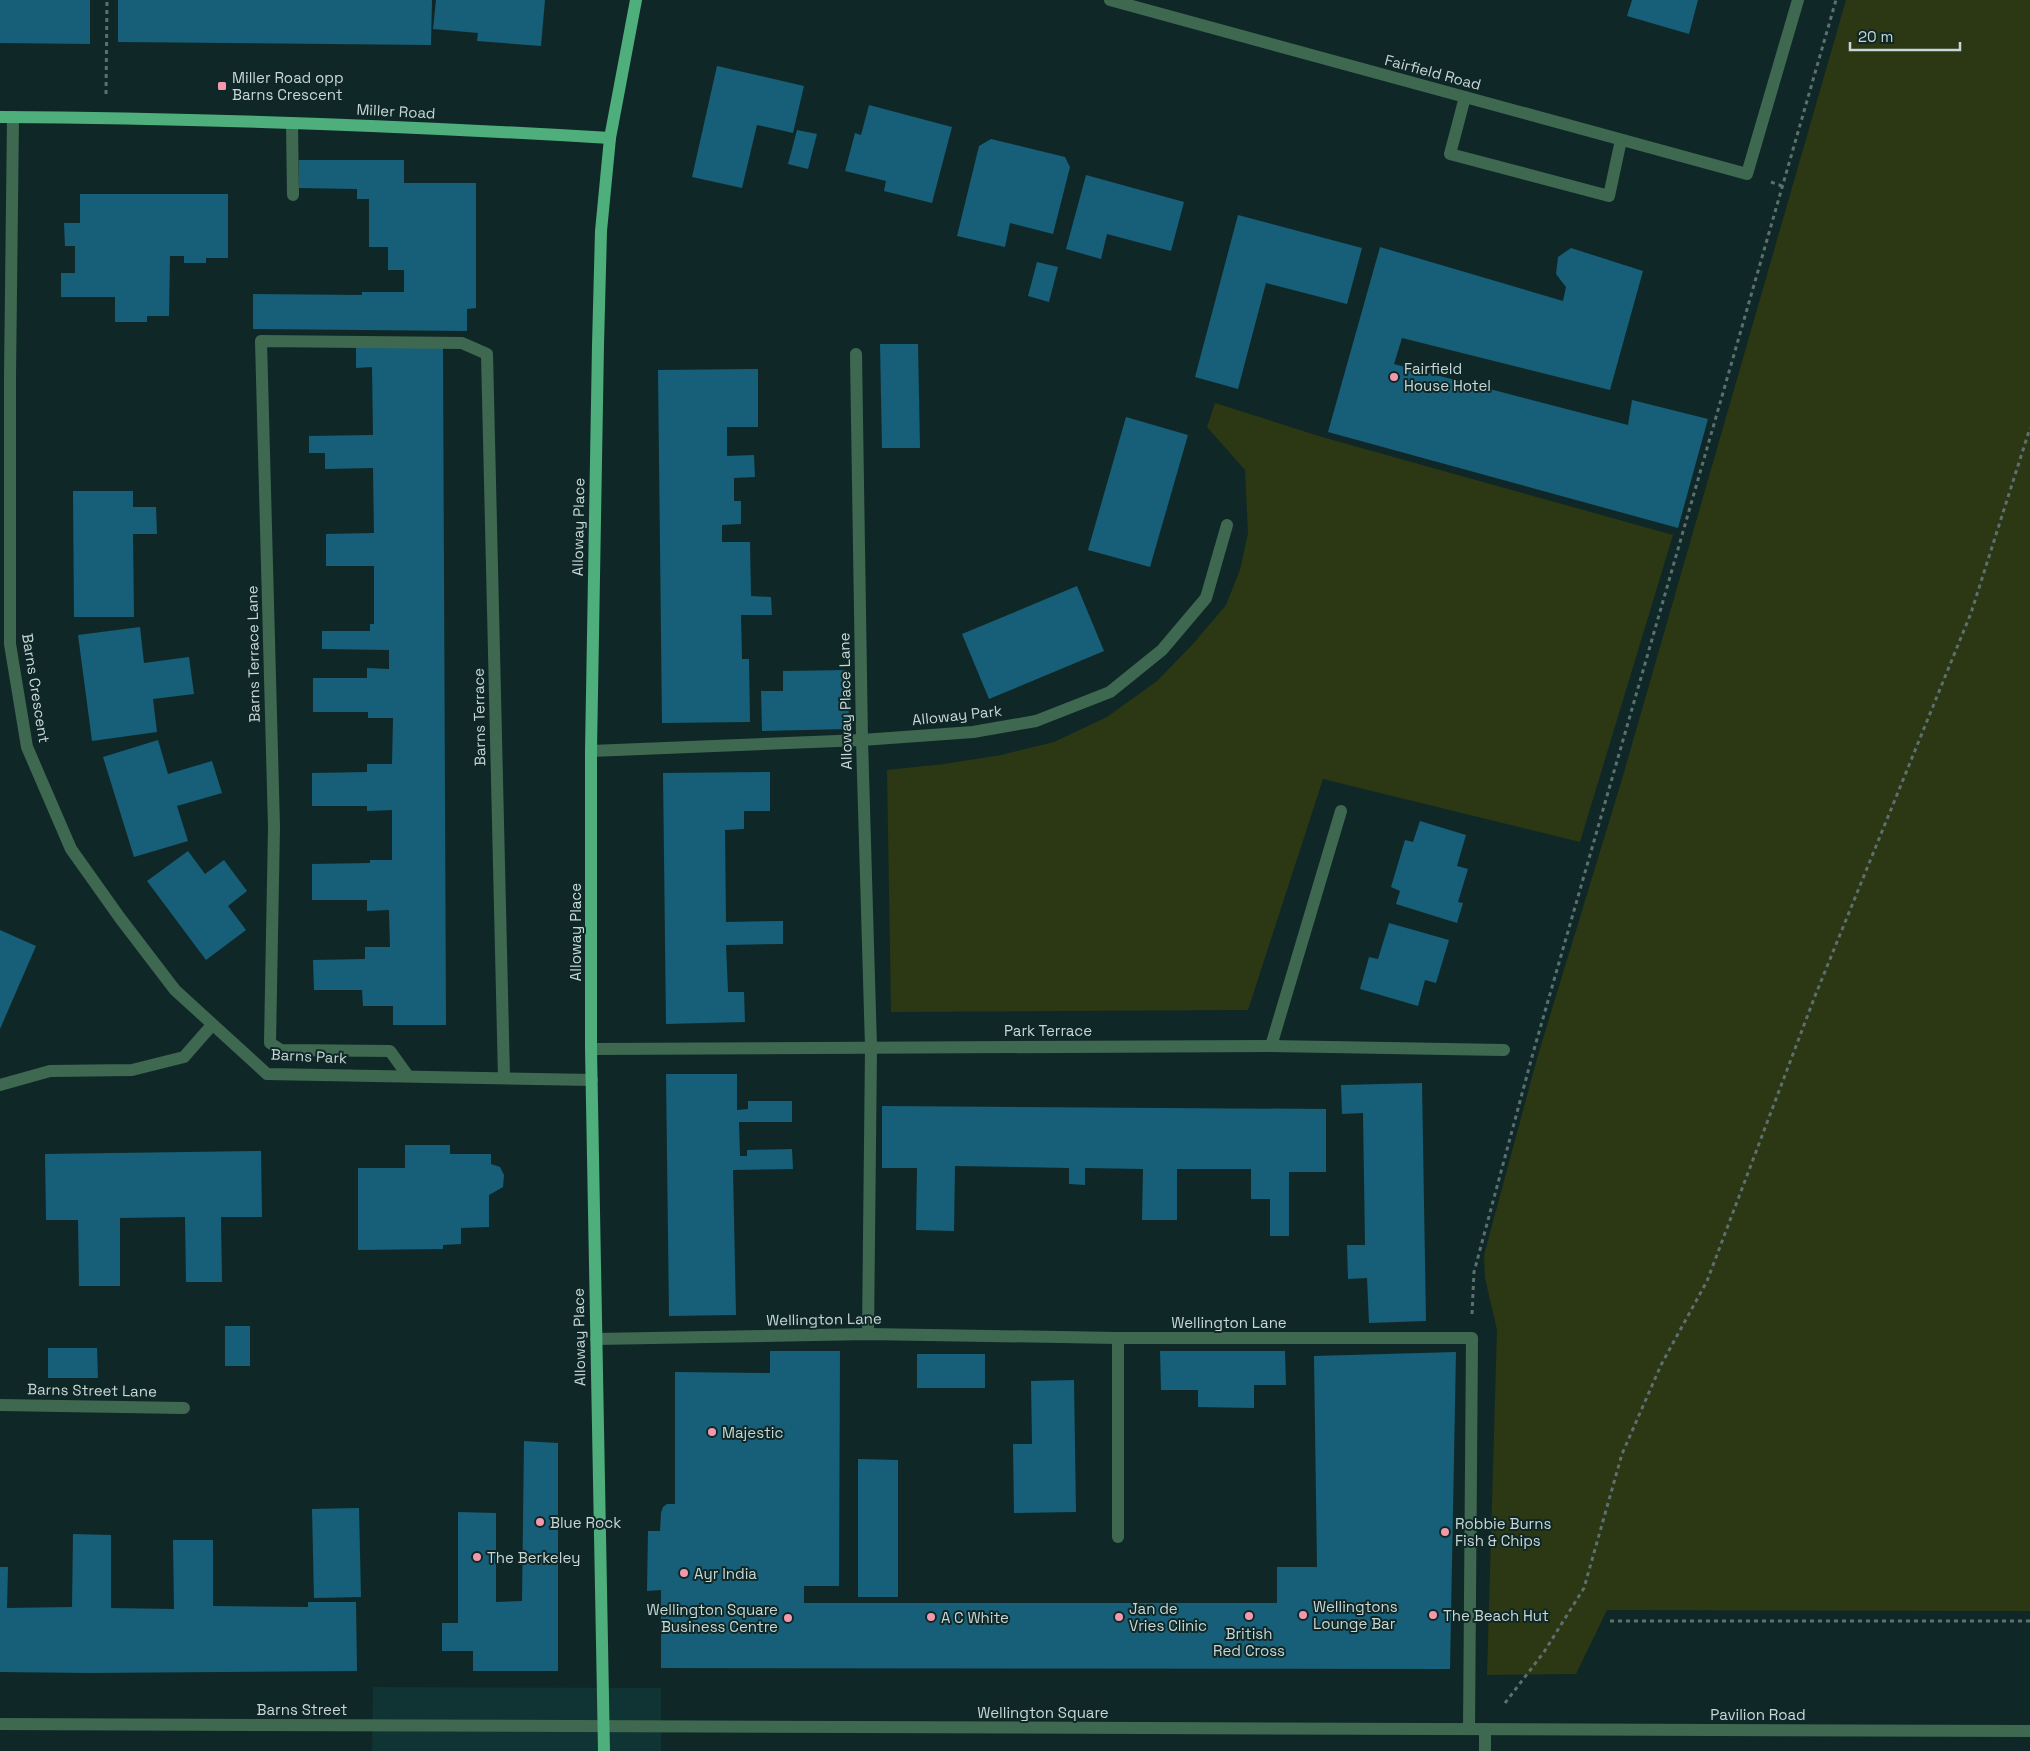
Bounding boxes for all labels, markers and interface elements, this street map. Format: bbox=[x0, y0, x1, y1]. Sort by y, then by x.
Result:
scale bar bbox=[1850, 20, 1960, 52]
text: 20 m bbox=[1858, 27, 1893, 46]
street label: Fairfield Road bbox=[1383, 50, 1483, 94]
place label: Miller Road opp Barns Crescent bbox=[232, 68, 344, 104]
marker: Miller Road opp Barns Crescent bbox=[216, 80, 228, 92]
street label: Miller Road bbox=[356, 99, 436, 123]
place label: Fairfield House Hotel bbox=[1404, 359, 1491, 395]
marker: Fairfield House Hotel bbox=[1388, 371, 1400, 383]
street label: Alloway Place bbox=[568, 478, 588, 576]
street label: Barns Terrace Lane bbox=[242, 585, 264, 723]
street label: Barns Crescent bbox=[18, 632, 54, 744]
street label: Alloway Place Lane bbox=[834, 632, 856, 770]
street label: Barns Terrace bbox=[469, 668, 489, 766]
street label: Alloway Park bbox=[911, 701, 1003, 729]
street label: Alloway Place bbox=[566, 883, 585, 981]
street label: Park Terrace bbox=[1004, 1021, 1092, 1040]
street label: Barns Park bbox=[270, 1045, 348, 1067]
street label: Alloway Place bbox=[569, 1288, 589, 1386]
street label: Wellington Lane bbox=[766, 1308, 882, 1330]
street label: Wellington Lane bbox=[1171, 1313, 1287, 1332]
street label: Barns Street Lane bbox=[27, 1379, 157, 1401]
place label: Majestic bbox=[722, 1423, 783, 1442]
marker: Majestic bbox=[706, 1426, 718, 1438]
place label: Blue Rock bbox=[550, 1513, 621, 1532]
place label: Robbie Burns Fish & Chips bbox=[1455, 1514, 1551, 1550]
marker: Blue Rock bbox=[534, 1516, 546, 1528]
marker: Robbie Burns Fish & Chips bbox=[1439, 1526, 1451, 1538]
place label: The Berkeley bbox=[487, 1548, 581, 1567]
marker: The Berkeley bbox=[471, 1551, 483, 1563]
place label: Ayr India bbox=[694, 1564, 757, 1583]
marker: Ayr India bbox=[678, 1567, 690, 1579]
place label: Wellingtons Lounge Bar bbox=[1313, 1597, 1398, 1633]
place label: Jan de Vries Clinic bbox=[1129, 1599, 1207, 1635]
place label: Wellington Square Business Centre bbox=[646, 1600, 778, 1636]
place label: The Beach Hut bbox=[1443, 1606, 1549, 1625]
place label: A C White bbox=[941, 1608, 1009, 1627]
marker: Wellingtons Lounge Bar bbox=[1297, 1609, 1309, 1621]
marker: The Beach Hut bbox=[1427, 1609, 1439, 1621]
marker: British Red Cross bbox=[1243, 1610, 1255, 1622]
marker: A C White bbox=[925, 1611, 937, 1623]
marker: Jan de Vries Clinic bbox=[1113, 1611, 1125, 1623]
marker: Wellington Square Business Centre bbox=[782, 1612, 794, 1624]
place label: British Red Cross bbox=[1213, 1624, 1285, 1660]
street label: Barns Street bbox=[257, 1700, 348, 1719]
street label: Wellington Square bbox=[977, 1703, 1109, 1722]
street label: Pavilion Road bbox=[1710, 1705, 1806, 1724]

